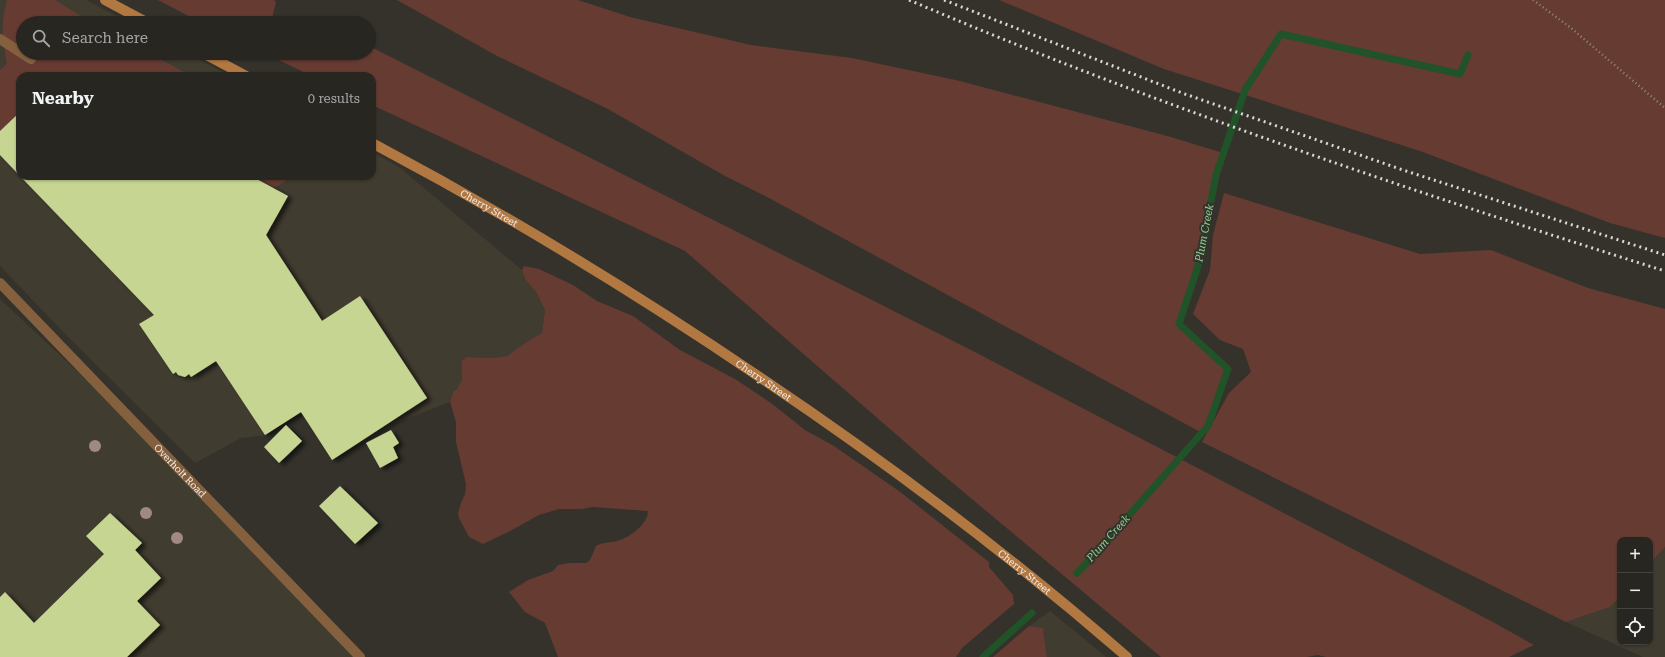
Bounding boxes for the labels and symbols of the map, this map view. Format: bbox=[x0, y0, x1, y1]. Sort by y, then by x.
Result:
street label: Cherry Street bbox=[458, 187, 520, 229]
water label: Plum Creek bbox=[1192, 203, 1216, 264]
street label: Cherry Street bbox=[734, 358, 794, 403]
street label: Overholt Road bbox=[152, 442, 209, 500]
water label: Plum Creek bbox=[1083, 512, 1133, 565]
street label: Cherry Street bbox=[996, 547, 1053, 597]

